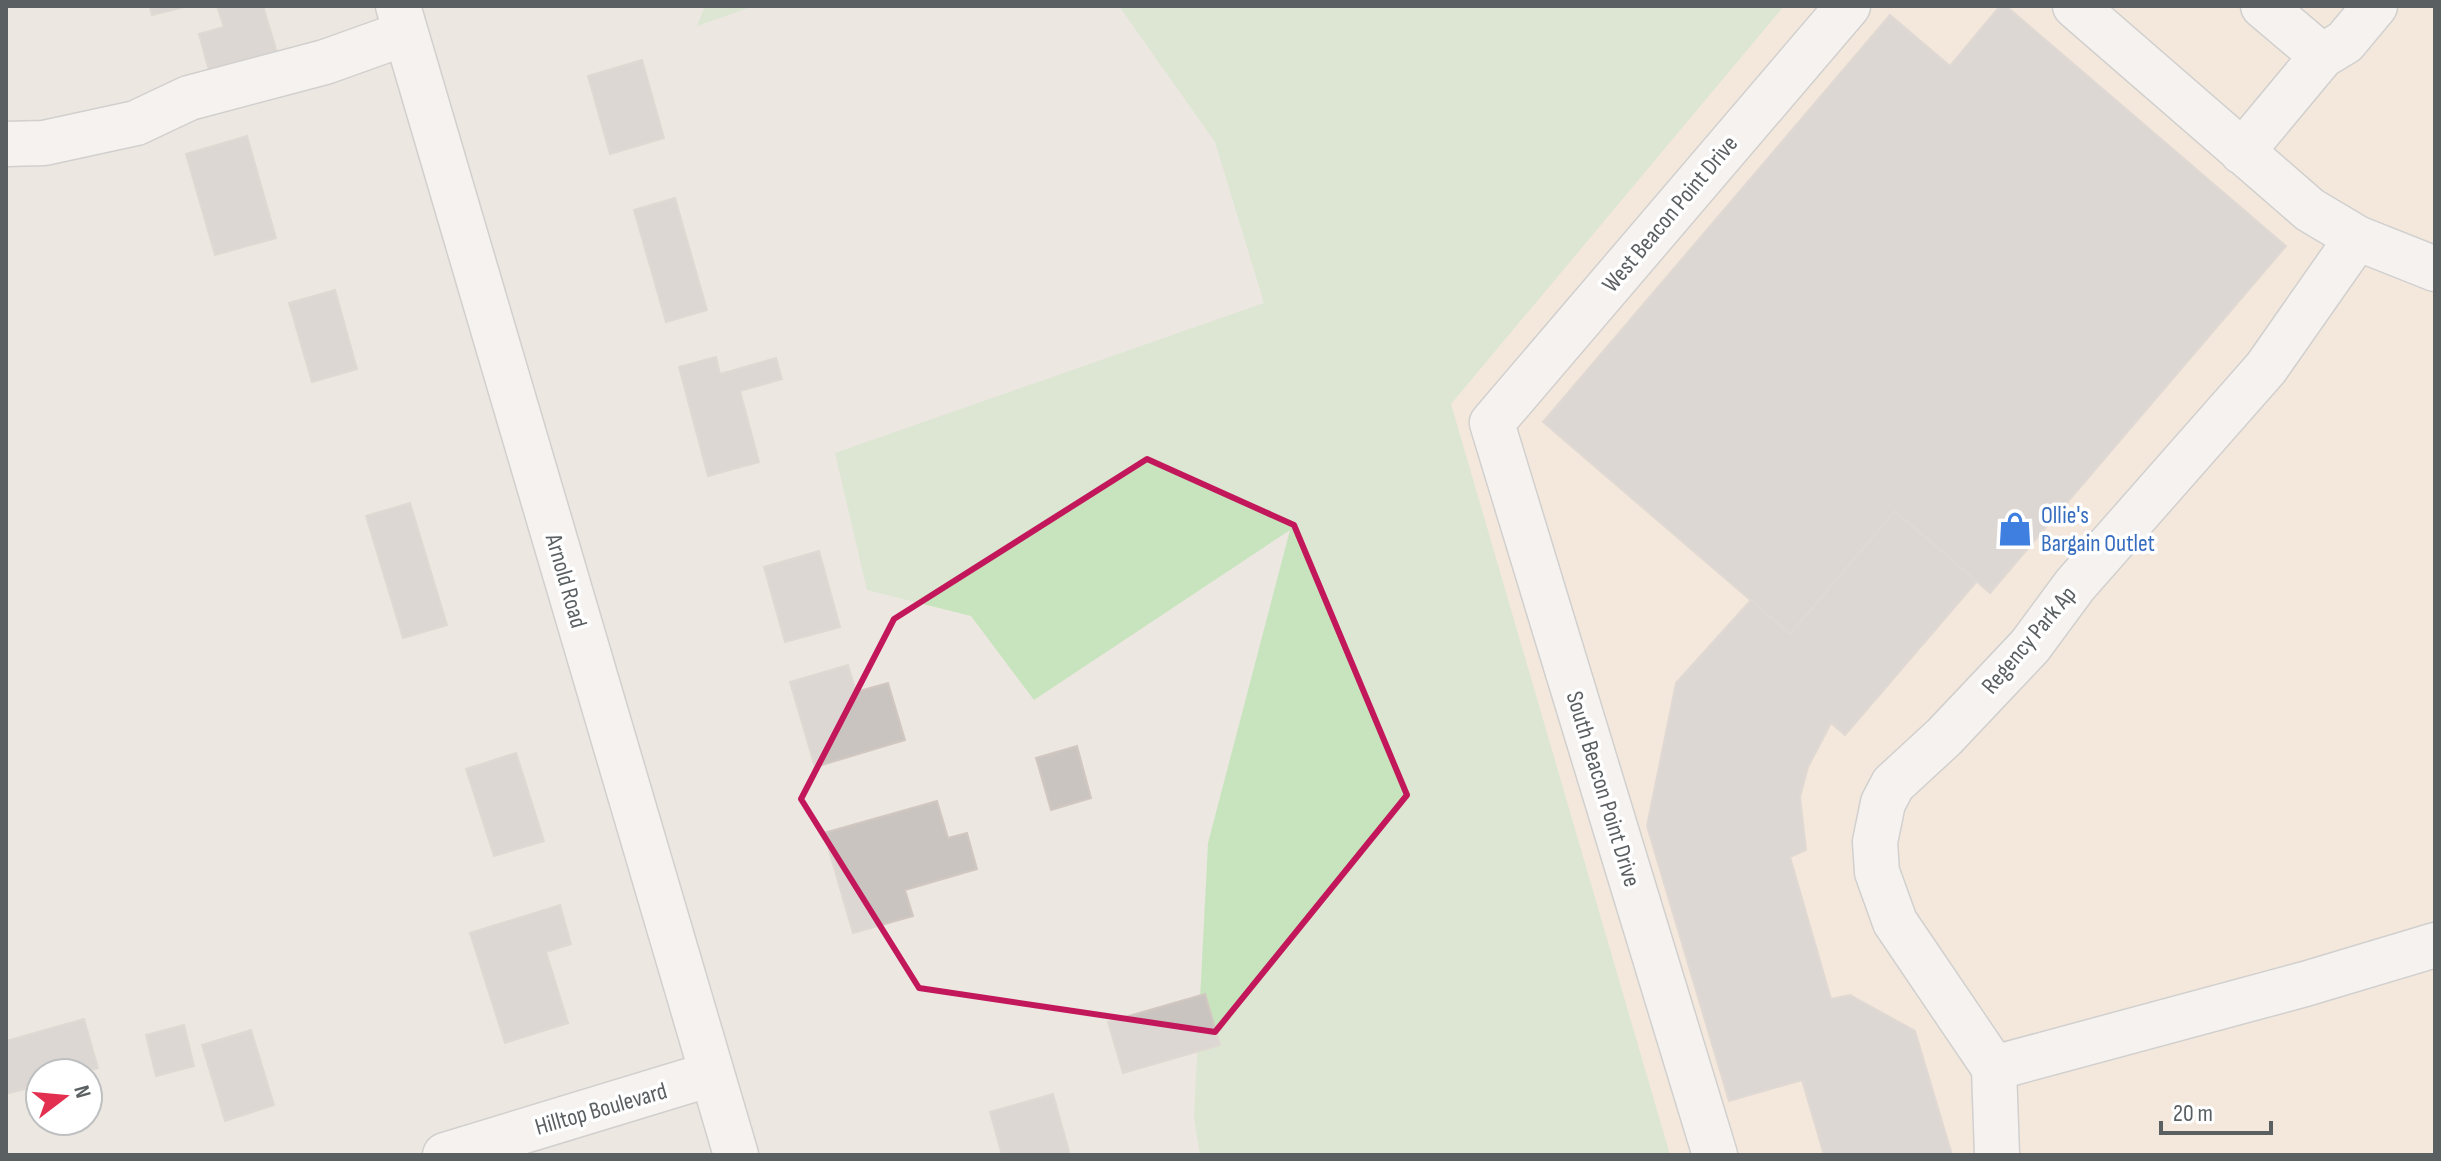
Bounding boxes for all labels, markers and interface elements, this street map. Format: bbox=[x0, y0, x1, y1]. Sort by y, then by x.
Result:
street label: West Beacon Point Drive bbox=[1596, 130, 1744, 298]
place label: Ollie's Bargain Outlet bbox=[2041, 501, 2155, 558]
shop icon: Ollie's Bargain Outlet bbox=[1996, 510, 2034, 548]
street label: Arnold Road bbox=[539, 530, 593, 631]
street label: Regency Park Ap bbox=[1975, 580, 2083, 700]
street label: South Beacon Point Drive bbox=[1559, 688, 1647, 890]
north arrow bbox=[24, 1057, 104, 1137]
street label: Hilltop Boulevard bbox=[532, 1076, 670, 1142]
text: N bbox=[67, 1083, 96, 1101]
scale bar bbox=[2161, 1085, 2271, 1135]
text: 20 m bbox=[2173, 1099, 2213, 1128]

